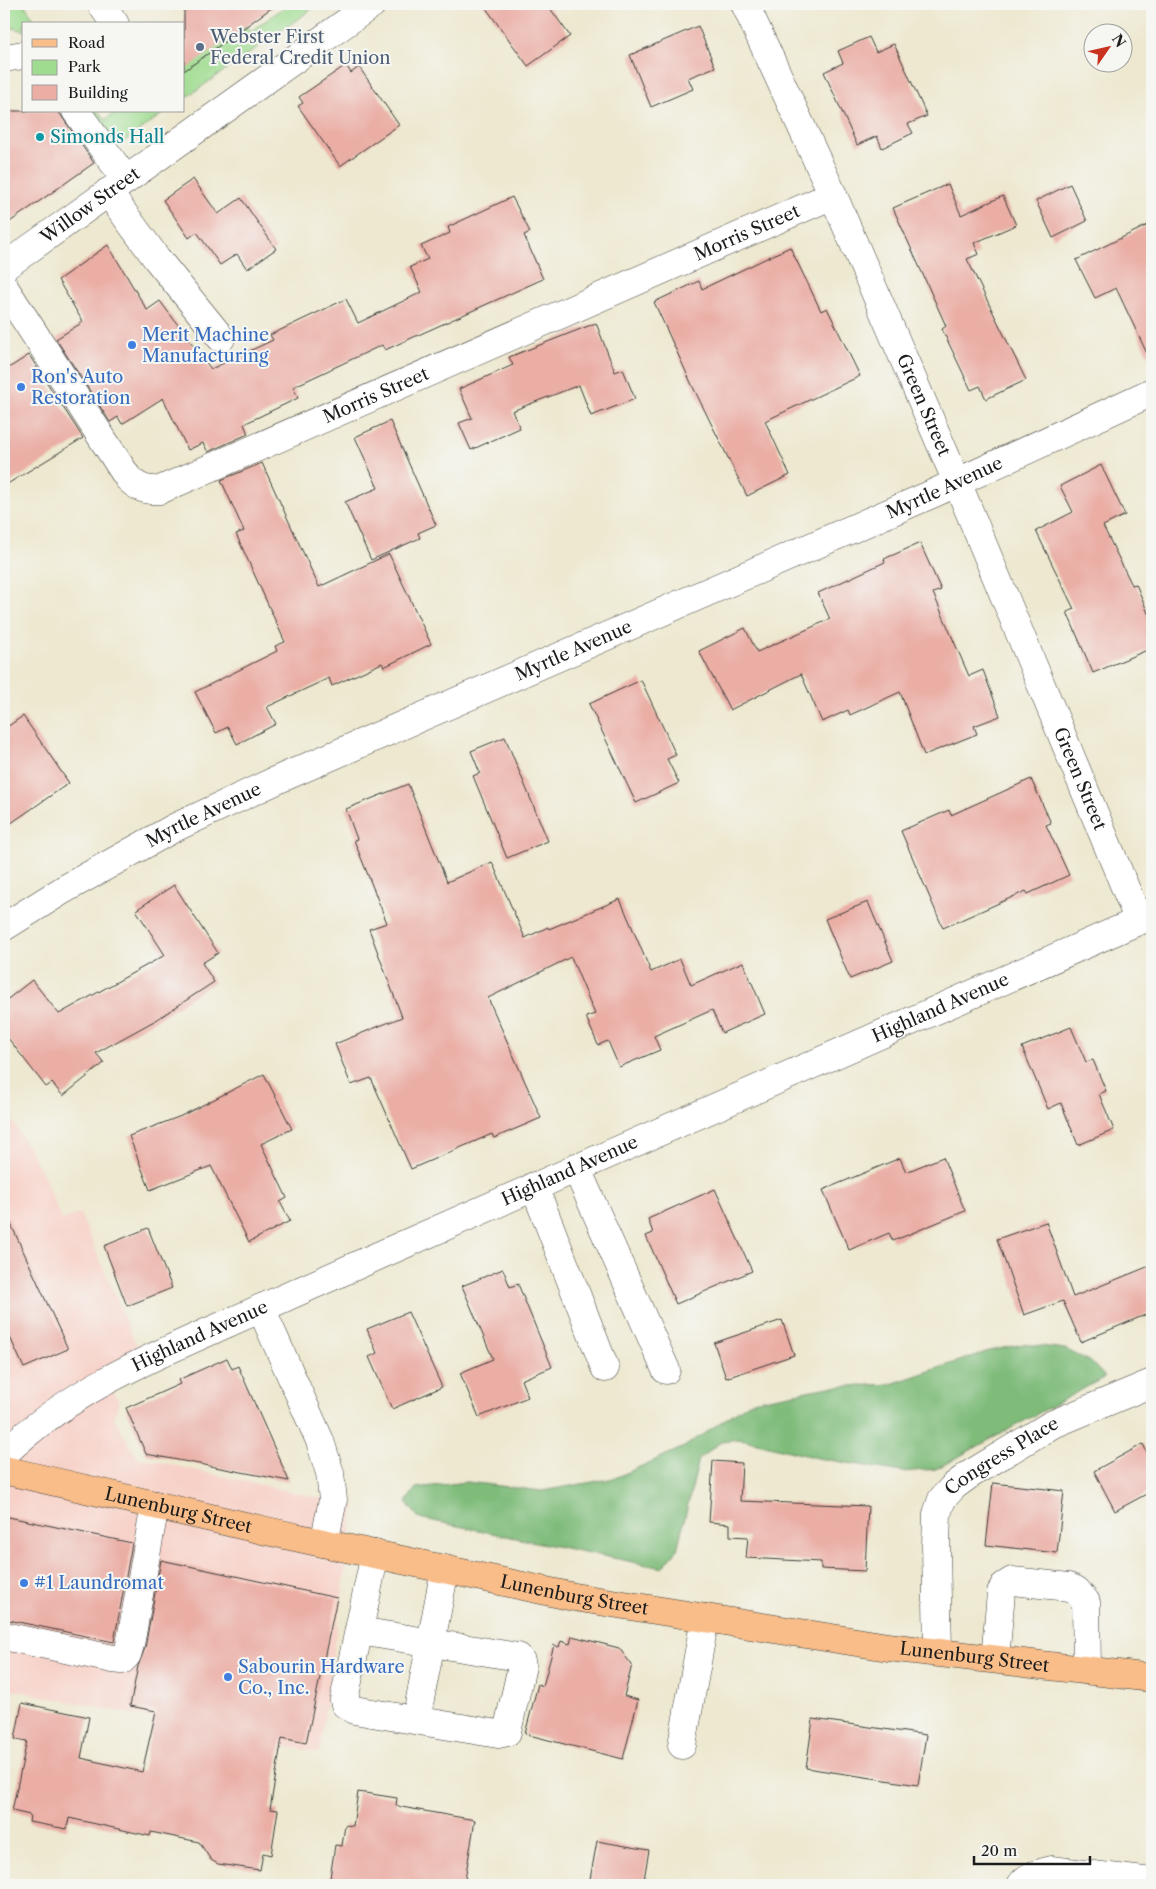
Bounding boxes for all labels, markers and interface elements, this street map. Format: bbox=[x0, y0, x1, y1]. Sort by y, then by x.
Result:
legend bbox=[22, 22, 185, 112]
north arrow bbox=[1084, 22, 1134, 72]
place label: Webster First Federal Credit Union bbox=[209, 26, 391, 69]
text: N bbox=[1108, 31, 1130, 51]
text: Road bbox=[68, 33, 105, 52]
marker: Webster First Federal Credit Union bbox=[194, 41, 206, 53]
text: Park bbox=[68, 57, 102, 76]
text: Building bbox=[68, 83, 128, 102]
place label: Simonds Hall bbox=[50, 126, 164, 148]
marker: Simonds Hall bbox=[34, 131, 46, 143]
street label: Willow Street bbox=[36, 162, 145, 249]
street label: Morris Street bbox=[691, 200, 804, 266]
place label: Merit Machine Manufacturing bbox=[142, 324, 269, 367]
marker: Merit Machine Manufacturing bbox=[126, 339, 138, 351]
street label: Green Street bbox=[892, 350, 956, 460]
street label: Morris Street bbox=[320, 362, 433, 428]
place label: Ron's Auto Restoration bbox=[31, 366, 130, 409]
marker: Ron's Auto Restoration bbox=[15, 381, 27, 393]
street label: Myrtle Avenue bbox=[883, 452, 1006, 524]
street label: Myrtle Avenue bbox=[512, 615, 635, 686]
street label: Green Street bbox=[1049, 724, 1111, 834]
street label: Myrtle Avenue bbox=[142, 778, 265, 852]
street label: Highland Avenue bbox=[869, 968, 1012, 1047]
street label: Highland Avenue bbox=[498, 1131, 641, 1210]
street label: Highland Avenue bbox=[128, 1296, 271, 1376]
street label: Congress Place bbox=[940, 1412, 1062, 1500]
street label: Lunenburg Street bbox=[103, 1483, 255, 1538]
street label: Lunenburg Street bbox=[498, 1570, 651, 1620]
place label: #1 Laundromat bbox=[34, 1572, 165, 1594]
marker: #1 Laundromat bbox=[18, 1577, 30, 1589]
street label: Lunenburg Street bbox=[898, 1637, 1051, 1677]
place label: Sabourin Hardware Co., Inc. bbox=[238, 1656, 405, 1699]
marker: Sabourin Hardware Co., Inc. bbox=[222, 1671, 234, 1683]
scale bar bbox=[974, 1834, 1090, 1866]
text: 20 m bbox=[981, 1841, 1017, 1860]

